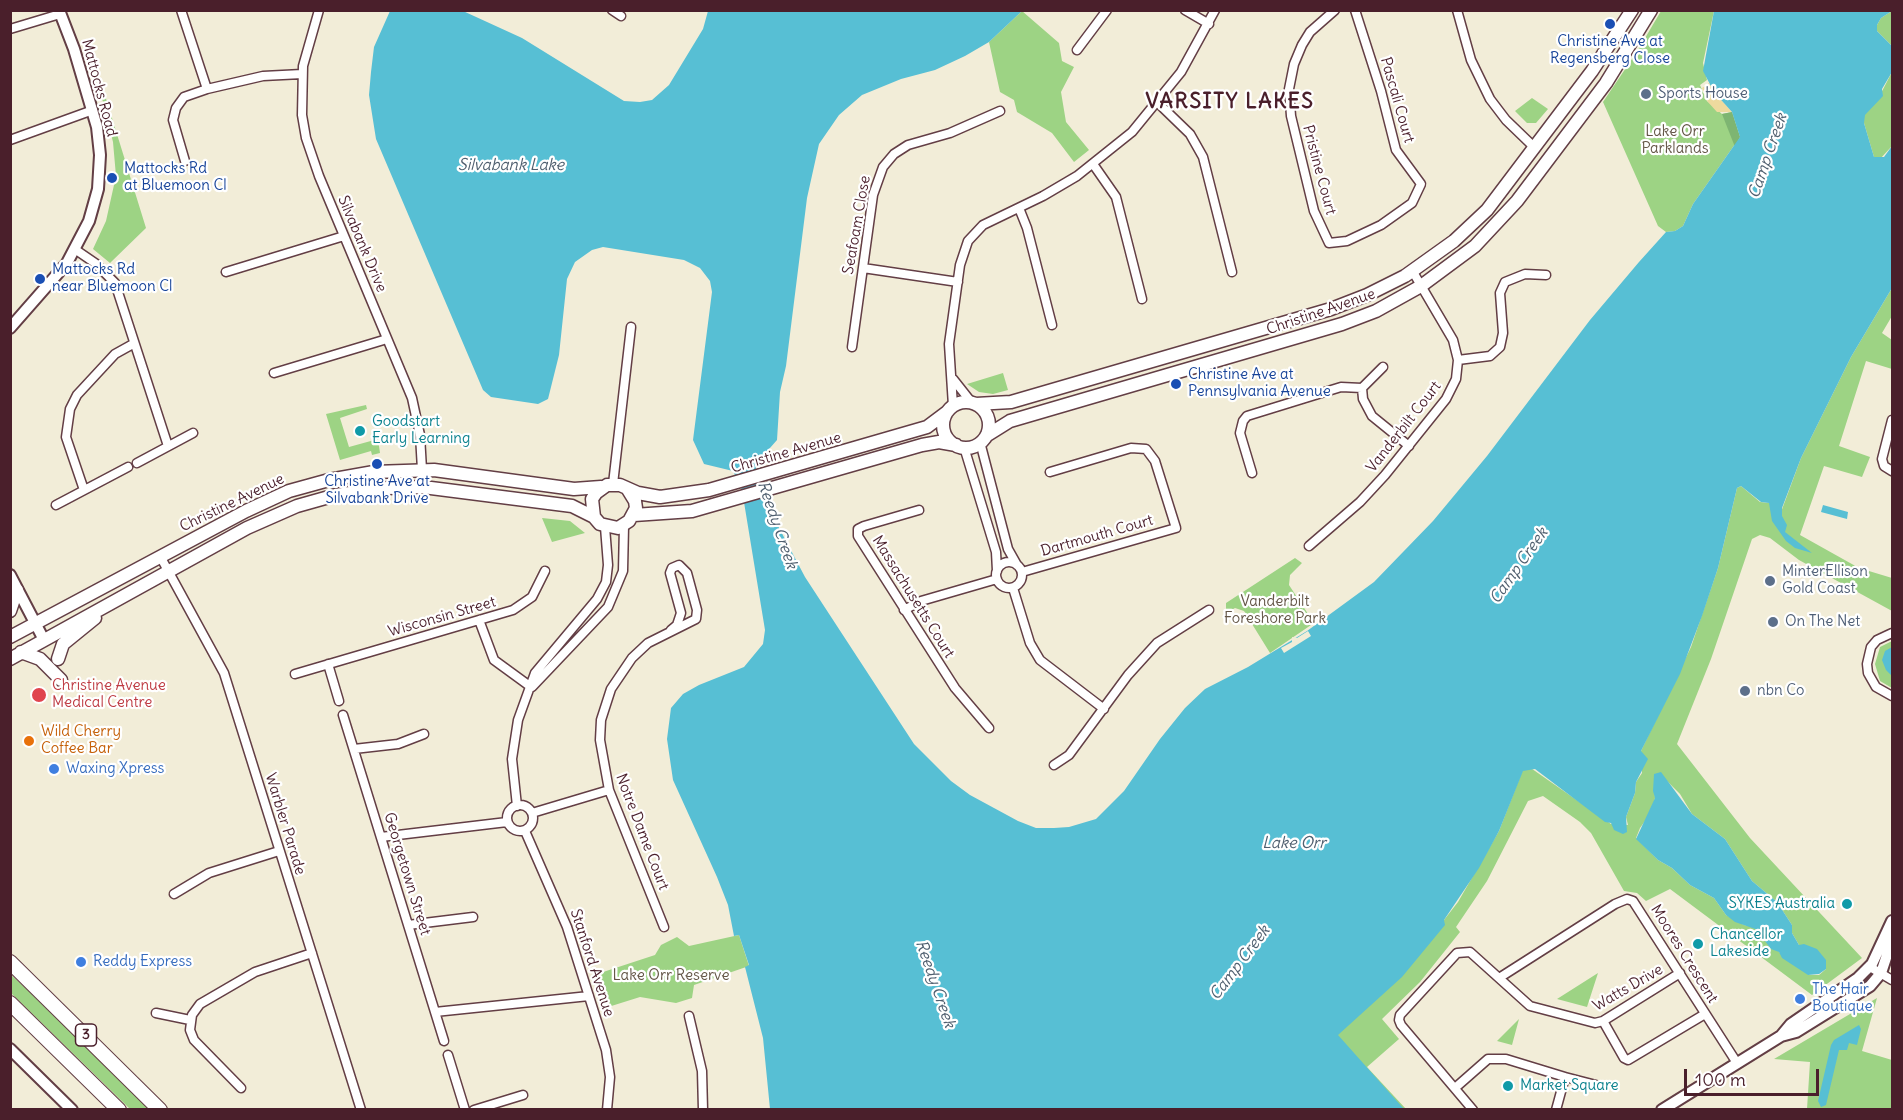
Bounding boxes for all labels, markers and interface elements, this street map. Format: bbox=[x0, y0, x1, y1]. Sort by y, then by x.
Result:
marker: Christine Ave at Regensberg Close bbox=[1603, 17, 1617, 31]
place label: Christine Ave at Regensberg Close bbox=[1550, 33, 1670, 68]
street label: Mattocks Road bbox=[77, 37, 121, 139]
street label: Pascali Court bbox=[1376, 55, 1418, 145]
place label: Sports House bbox=[1658, 85, 1748, 103]
marker: Sports House bbox=[1639, 87, 1653, 101]
district label: VARSITY LAKES bbox=[1146, 89, 1314, 115]
water label: Camp Creek bbox=[1745, 111, 1791, 201]
street label: Pristine Court bbox=[1298, 123, 1340, 217]
park label: Lake Orr Parklands bbox=[1641, 123, 1709, 158]
water label: Silvabank Lake bbox=[458, 155, 564, 175]
place label: Mattocks Rd at Bluemoon Cl bbox=[124, 160, 227, 195]
marker: Mattocks Rd at Bluemoon Cl bbox=[105, 171, 119, 185]
street label: Seafoam Close bbox=[839, 174, 875, 276]
street label: Silvabank Drive bbox=[334, 193, 390, 295]
place label: Mattocks Rd near Bluemoon Cl bbox=[52, 261, 172, 296]
marker: Mattocks Rd near Bluemoon Cl bbox=[33, 272, 47, 286]
street label: Christine Avenue bbox=[1264, 285, 1378, 339]
place label: Christine Ave at Pennsylvania Avenue bbox=[1188, 366, 1331, 401]
marker: Christine Ave at Pennsylvania Avenue bbox=[1169, 377, 1183, 391]
street label: Vanderbilt Court bbox=[1363, 378, 1445, 476]
place label: Goodstart Early Learning bbox=[372, 413, 470, 448]
marker: Goodstart Early Learning bbox=[353, 424, 367, 438]
street label: Christine Avenue bbox=[729, 429, 843, 477]
marker: Christine Ave at Silvabank Drive bbox=[370, 457, 384, 471]
street label: Christine Avenue bbox=[177, 470, 287, 536]
place label: Christine Ave at Silvabank Drive bbox=[324, 473, 430, 508]
water label: Reedy Creek bbox=[753, 479, 801, 571]
street label: Dartmouth Court bbox=[1039, 511, 1155, 561]
water label: Camp Creek bbox=[1486, 524, 1552, 608]
street label: Massachusetts Court bbox=[868, 532, 958, 662]
place label: MinterEllison Gold Coast bbox=[1782, 563, 1868, 598]
marker: MinterEllison Gold Coast bbox=[1763, 574, 1777, 588]
street label: Wisconsin Street bbox=[386, 593, 498, 641]
park label: Vanderbilt Foreshore Park bbox=[1224, 593, 1326, 628]
place label: On The Net bbox=[1785, 613, 1860, 631]
marker: On The Net bbox=[1766, 615, 1780, 629]
place label: Christine Avenue Medical Centre bbox=[52, 677, 166, 712]
place label: nbn Co bbox=[1757, 682, 1804, 700]
marker: nbn Co bbox=[1738, 684, 1752, 698]
marker: Christine Avenue Medical Centre bbox=[30, 686, 48, 704]
place label: Wild Cherry Coffee Bar bbox=[41, 723, 121, 758]
marker: Wild Cherry Coffee Bar bbox=[22, 734, 36, 748]
place label: Waxing Xpress bbox=[66, 760, 164, 778]
marker: Waxing Xpress bbox=[47, 762, 61, 776]
street label: Warbler Parade bbox=[261, 771, 309, 877]
street label: Notre Dame Court bbox=[612, 771, 672, 893]
street label: Georgetown Street bbox=[380, 810, 434, 938]
water label: Lake Orr bbox=[1262, 833, 1326, 853]
place label: SYKES Australia bbox=[1728, 895, 1835, 913]
marker: SYKES Australia bbox=[1840, 897, 1854, 911]
street label: Moores Crescent bbox=[1647, 902, 1721, 1006]
street label: Stanford Avenue bbox=[566, 907, 618, 1019]
water label: Camp Creek bbox=[1206, 922, 1274, 1004]
place label: Chancellor Lakeside bbox=[1710, 926, 1782, 961]
marker: Chancellor Lakeside bbox=[1691, 937, 1705, 951]
water label: Reedy Creek bbox=[911, 938, 959, 1030]
place label: Reddy Express bbox=[93, 953, 192, 971]
marker: Reddy Express bbox=[74, 955, 88, 969]
street label: Watts Drive bbox=[1590, 961, 1666, 1015]
park label: Lake Orr Reserve bbox=[613, 967, 729, 985]
place label: The Hair Boutique bbox=[1812, 981, 1872, 1016]
marker: The Hair Boutique bbox=[1793, 992, 1807, 1006]
road number: 3 bbox=[76, 1024, 97, 1046]
scale bar bbox=[1687, 1057, 1822, 1095]
text: 100 m bbox=[1695, 1068, 1746, 1091]
place label: Market Square bbox=[1520, 1077, 1619, 1095]
marker: Market Square bbox=[1501, 1079, 1515, 1093]

